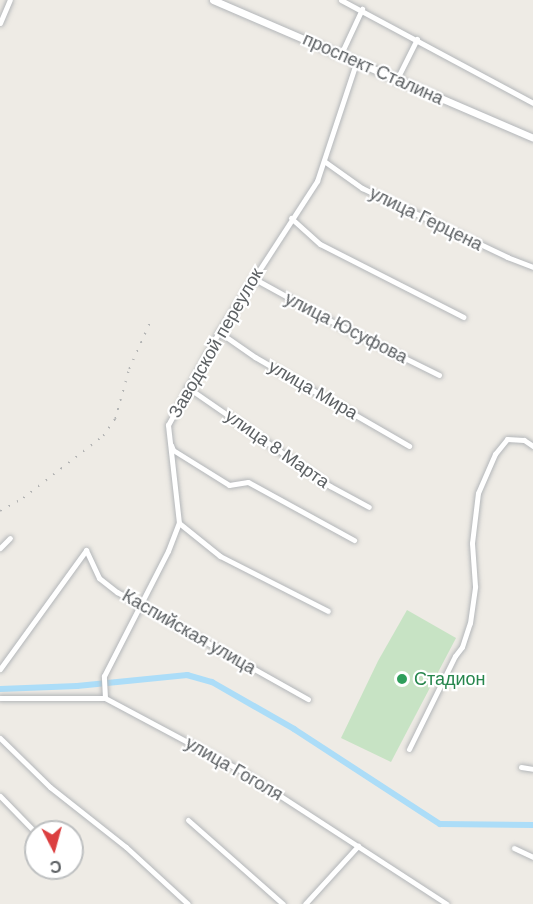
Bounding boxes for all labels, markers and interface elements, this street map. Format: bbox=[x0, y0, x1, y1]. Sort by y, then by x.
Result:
street label: проспект Сталина bbox=[299, 28, 447, 110]
street label: улица Герцена bbox=[366, 182, 486, 256]
street label: Заводской переулок bbox=[164, 264, 268, 422]
street label: улица Юсуфова bbox=[281, 288, 411, 368]
street label: улица Мира bbox=[264, 356, 362, 424]
street label: улица 8 Марта bbox=[221, 405, 333, 493]
street label: Каспийская улица bbox=[118, 585, 260, 679]
place label: Стадион bbox=[414, 668, 486, 690]
marker: Стадион bbox=[395, 672, 409, 686]
street label: улица Гоголя bbox=[181, 732, 287, 806]
north arrow bbox=[24, 820, 84, 880]
text: С bbox=[49, 857, 62, 875]

